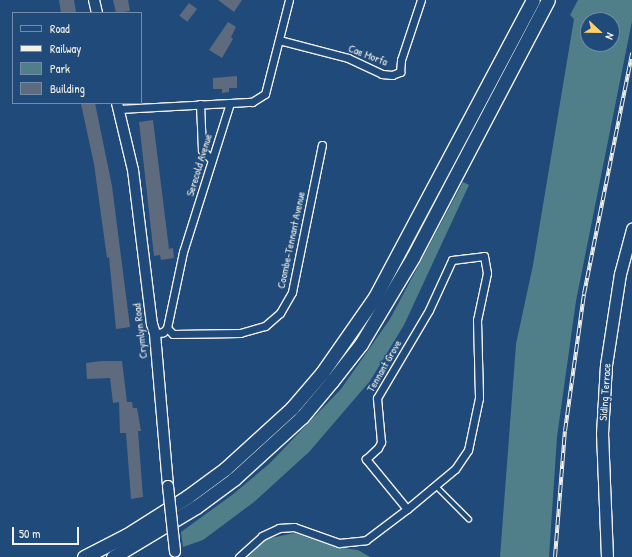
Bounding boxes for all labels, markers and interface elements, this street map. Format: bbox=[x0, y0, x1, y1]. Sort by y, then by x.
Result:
legend bbox=[12, 12, 142, 104]
north arrow bbox=[580, 12, 620, 52]
text: Road bbox=[50, 20, 70, 37]
text: N bbox=[603, 31, 618, 41]
text: Railway bbox=[50, 40, 81, 57]
street label: Cae Morfa bbox=[347, 42, 389, 68]
text: Park bbox=[50, 60, 70, 77]
text: Building bbox=[50, 80, 85, 97]
street label: Serecold Avenue bbox=[183, 132, 215, 198]
street label: Coombe-Tennant Avenue bbox=[274, 190, 308, 290]
street label: Crymlyn Road bbox=[130, 303, 150, 359]
street label: Tennant Grove bbox=[364, 338, 404, 394]
street label: Siding Terrace bbox=[596, 363, 614, 421]
scale bar bbox=[14, 519, 81, 545]
text: 50 m bbox=[19, 525, 40, 542]

